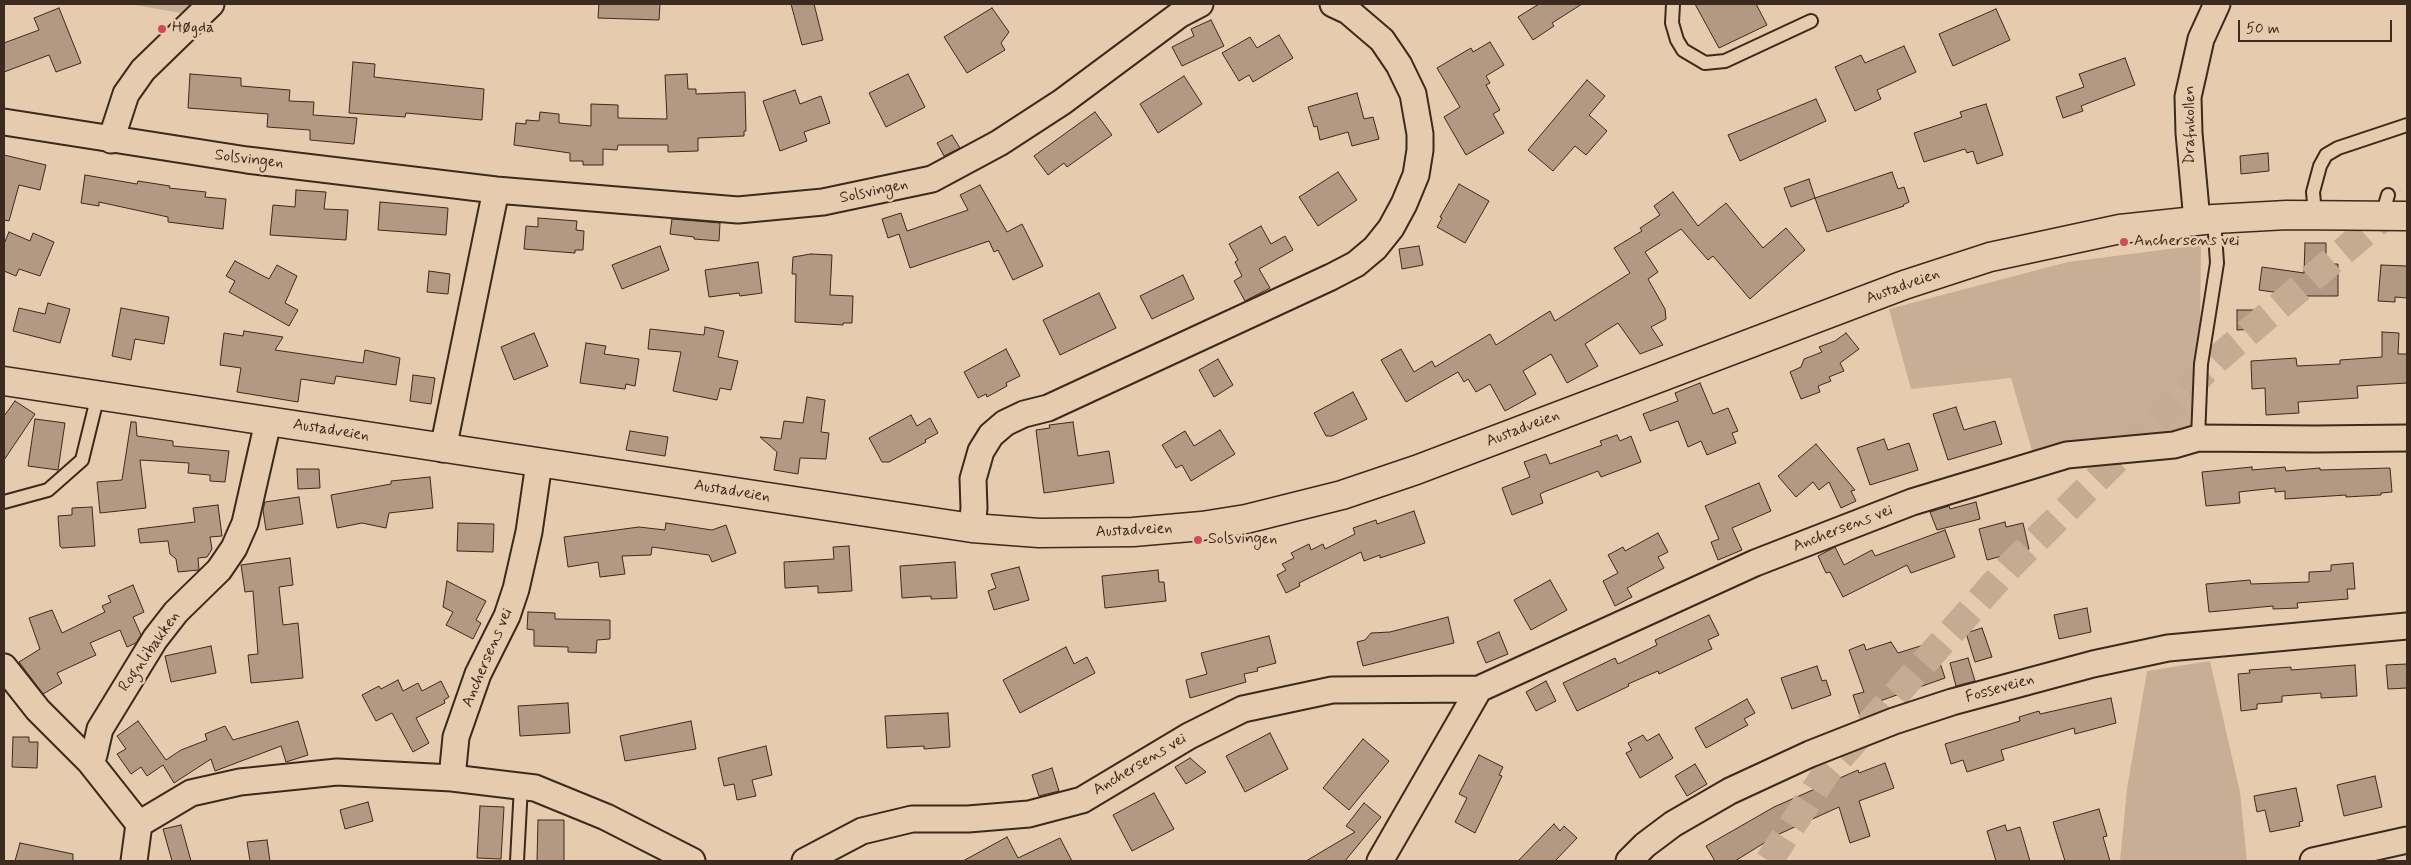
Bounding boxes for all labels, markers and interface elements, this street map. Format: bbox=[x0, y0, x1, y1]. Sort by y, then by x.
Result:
scale bar bbox=[2241, 10, 2395, 42]
place label: Høgda bbox=[172, 19, 214, 39]
text: 50 m bbox=[2246, 19, 2280, 39]
marker: Høgda bbox=[156, 23, 168, 35]
street label: Drafnkollen bbox=[2181, 86, 2201, 164]
street label: Solsvingen bbox=[213, 146, 285, 174]
street label: Solsvingen bbox=[838, 175, 910, 209]
place label: Anchersens vei bbox=[2134, 232, 2240, 252]
marker: Anchersens vei bbox=[2118, 236, 2130, 248]
street label: Austadveien bbox=[1863, 265, 1943, 309]
street label: Austadveien bbox=[1484, 406, 1562, 452]
street label: Austadveien bbox=[291, 415, 371, 447]
street label: Austadveien bbox=[692, 476, 772, 508]
street label: Anchersens vei bbox=[1790, 501, 1896, 557]
street label: Austadveien bbox=[1095, 519, 1173, 543]
place label: Solsvingen bbox=[1208, 530, 1277, 550]
marker: Solsvingen bbox=[1192, 534, 1204, 546]
street label: Anchersens vei bbox=[459, 606, 517, 710]
street label: Rognlibakken bbox=[115, 608, 185, 696]
street label: Fosseveien bbox=[1964, 670, 2036, 708]
street label: Anchersens vei bbox=[1090, 730, 1190, 800]

